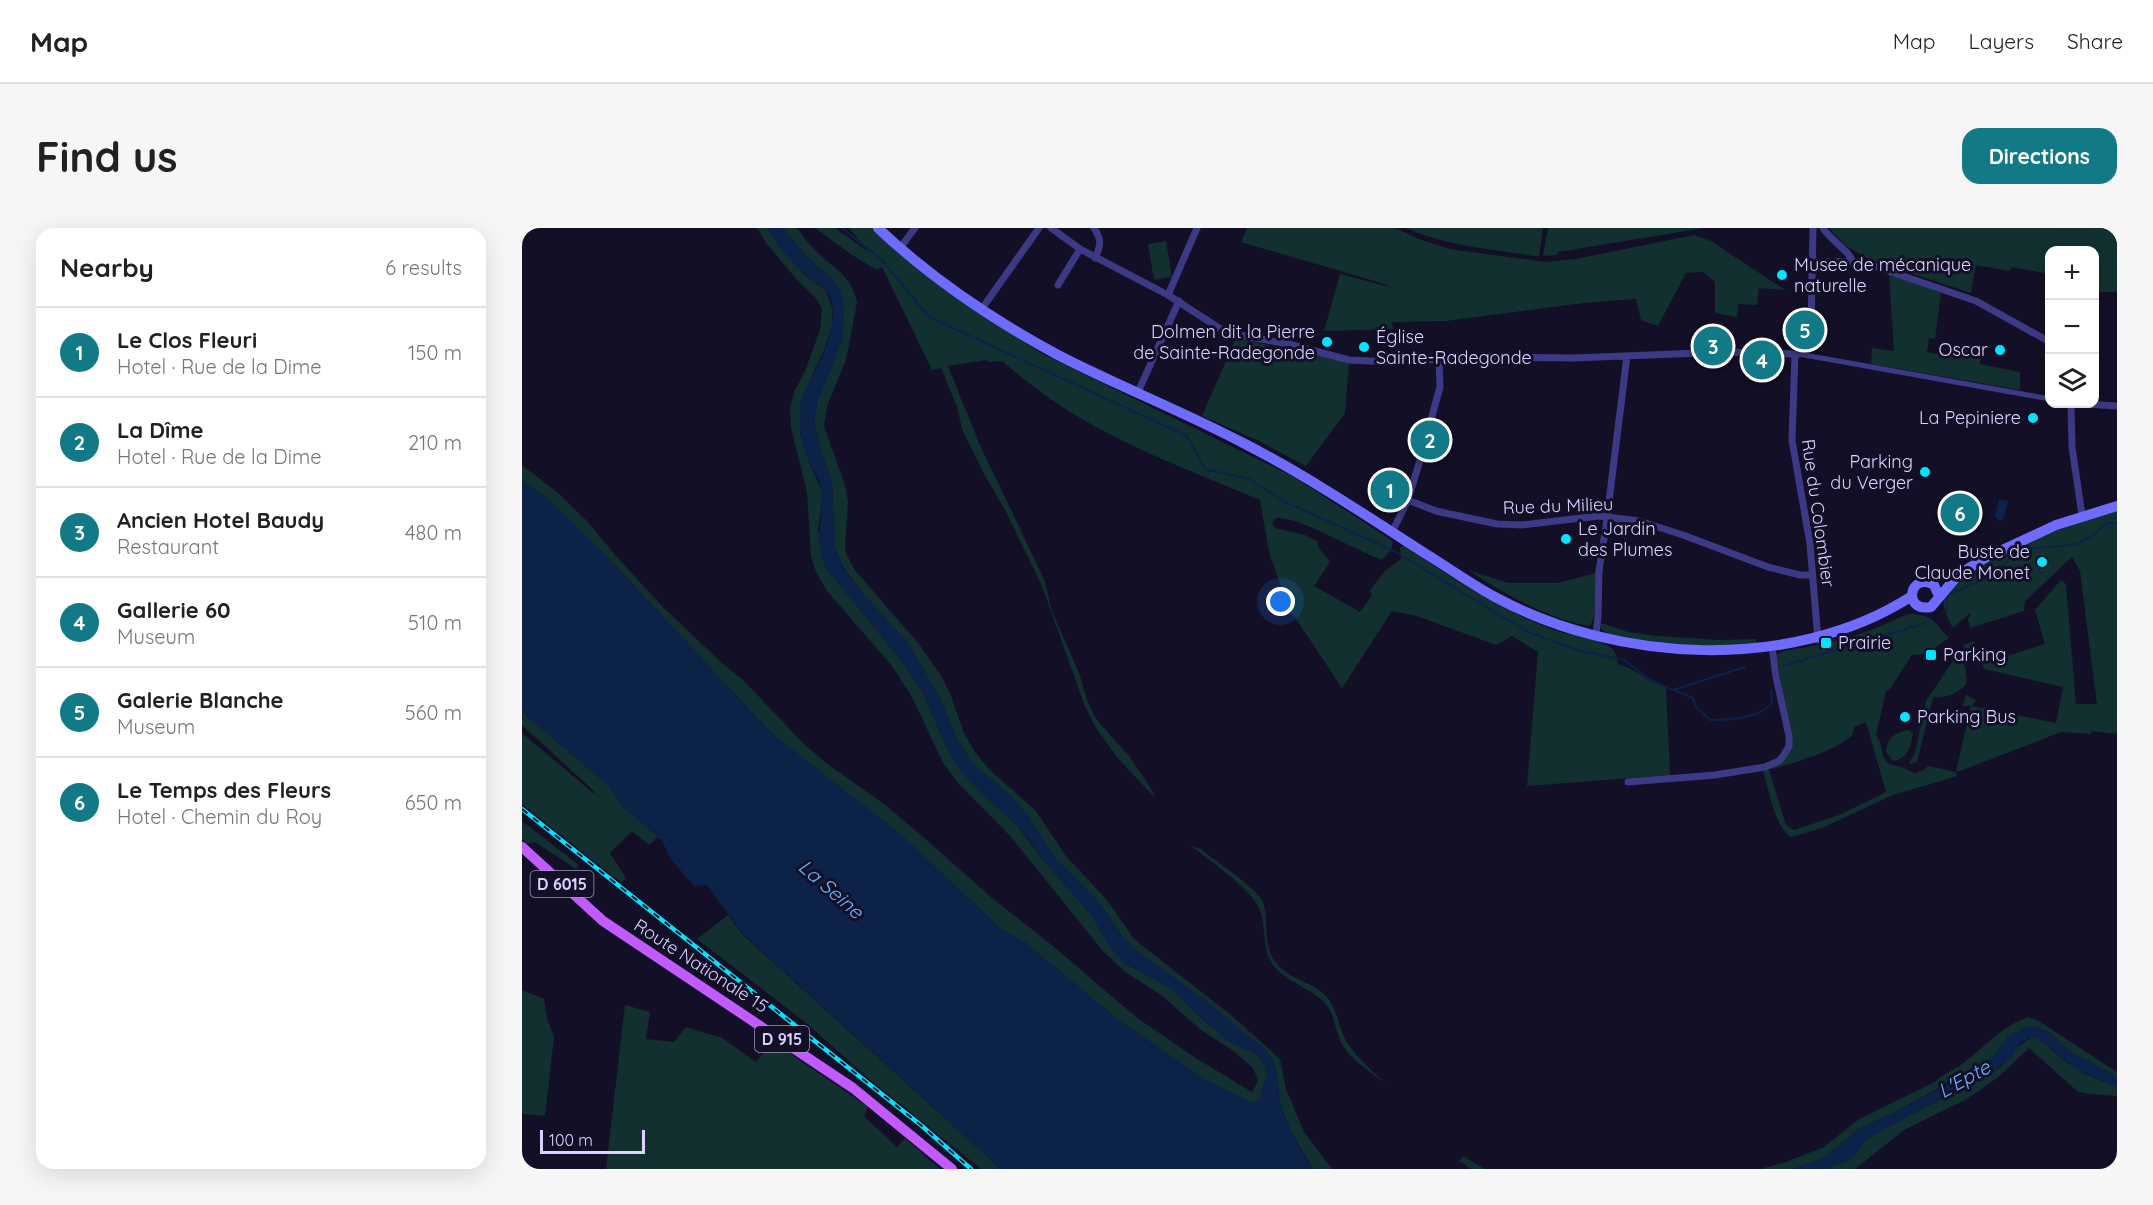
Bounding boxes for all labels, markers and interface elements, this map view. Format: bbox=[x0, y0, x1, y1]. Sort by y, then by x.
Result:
text: Map bbox=[30, 24, 88, 59]
text: Map bbox=[1893, 28, 1936, 54]
text: Layers bbox=[1969, 28, 2034, 54]
text: Share bbox=[2067, 28, 2123, 54]
button: Directions bbox=[1962, 128, 2117, 184]
text: Find us bbox=[36, 130, 178, 183]
map controls bbox=[2045, 246, 2099, 408]
button: + bbox=[2045, 246, 2099, 300]
text: Nearby bbox=[60, 251, 154, 284]
place label: Musee de mécanique naturelle bbox=[1794, 253, 1971, 297]
text: 6 results bbox=[385, 255, 462, 280]
marker: Musee de mécanique naturelle bbox=[1775, 268, 1789, 282]
button: − bbox=[2045, 300, 2099, 354]
pin: 5 bbox=[1786, 308, 1824, 352]
place label: Dolmen dit la Pierre de Sainte-Radegonde bbox=[1133, 320, 1315, 364]
pin: 3 bbox=[1694, 324, 1732, 368]
place label: Église Sainte-Radegonde bbox=[1376, 325, 1532, 369]
text: Le Clos Fleuri bbox=[117, 326, 257, 354]
marker: Dolmen dit la Pierre de Sainte-Radegonde bbox=[1320, 335, 1334, 349]
pin: 4 bbox=[1742, 338, 1782, 382]
place label: Oscar bbox=[1939, 338, 1988, 361]
text: 1 bbox=[76, 340, 83, 365]
text: 150 m bbox=[408, 340, 462, 365]
marker: Église Sainte-Radegonde bbox=[1357, 340, 1371, 354]
marker: Oscar bbox=[1993, 343, 2007, 357]
text: Hotel · Rue de la Dime bbox=[117, 354, 321, 379]
button: layers bbox=[2045, 354, 2099, 408]
place label: La Pepiniere bbox=[1919, 406, 2021, 429]
marker: La Pepiniere bbox=[2026, 411, 2040, 425]
text: La Dîme bbox=[117, 416, 204, 444]
pin: 2 bbox=[1410, 418, 1450, 462]
text: 2 bbox=[74, 430, 85, 455]
text: 210 m bbox=[408, 430, 462, 455]
street label: Rue du Colombier bbox=[1797, 437, 1840, 589]
text: Hotel · Rue de la Dime bbox=[117, 444, 321, 469]
place label: Parking du Verger bbox=[1830, 450, 1913, 494]
marker: Parking du Verger bbox=[1918, 465, 1932, 479]
pin: 1 bbox=[1370, 468, 1410, 512]
pin: 6 bbox=[1940, 490, 1980, 536]
street label: Rue du Milieu bbox=[1502, 492, 1614, 519]
text: Ancien Hotel Baudy bbox=[117, 506, 324, 534]
place label: Le Jardin des Plumes bbox=[1578, 517, 1672, 561]
text: 3 bbox=[74, 520, 85, 545]
text: 480 m bbox=[405, 520, 462, 545]
marker: Le Jardin des Plumes bbox=[1559, 532, 1573, 546]
text: Restaurant bbox=[117, 534, 219, 559]
place label: Buste de Claude Monet bbox=[1915, 540, 2030, 584]
marker: Buste de Claude Monet bbox=[2035, 555, 2049, 569]
your location bbox=[1266, 587, 1295, 616]
text: Gallerie 60 bbox=[117, 596, 231, 624]
text: 4 bbox=[74, 610, 85, 635]
text: 510 m bbox=[408, 610, 462, 635]
text: Museum bbox=[117, 624, 195, 649]
place label: Prairie bbox=[1838, 631, 1891, 654]
marker: Prairie bbox=[1819, 636, 1833, 650]
place label: Parking bbox=[1943, 643, 2007, 666]
marker: Parking bbox=[1924, 648, 1938, 662]
text: Galerie Blanche bbox=[117, 686, 284, 714]
text: 5 bbox=[74, 700, 85, 725]
text: 560 m bbox=[405, 700, 462, 725]
place label: Parking Bus bbox=[1917, 705, 2016, 728]
marker: Parking Bus bbox=[1898, 710, 1912, 724]
text: Museum bbox=[117, 714, 195, 739]
text: Le Temps des Fleurs bbox=[117, 776, 331, 804]
text: 6 bbox=[74, 790, 85, 815]
text: 650 m bbox=[405, 790, 462, 815]
text: Hotel · Chemin du Roy bbox=[117, 804, 322, 829]
water label: La Seine bbox=[794, 854, 869, 924]
road number: D 6015 bbox=[531, 871, 594, 897]
street label: Route Nationale 15 bbox=[630, 913, 773, 1018]
road number: D 915 bbox=[755, 1026, 809, 1052]
water label: L'Epte bbox=[1933, 1054, 1995, 1103]
scale bar bbox=[540, 1127, 645, 1154]
text: 100 m bbox=[549, 1130, 593, 1150]

